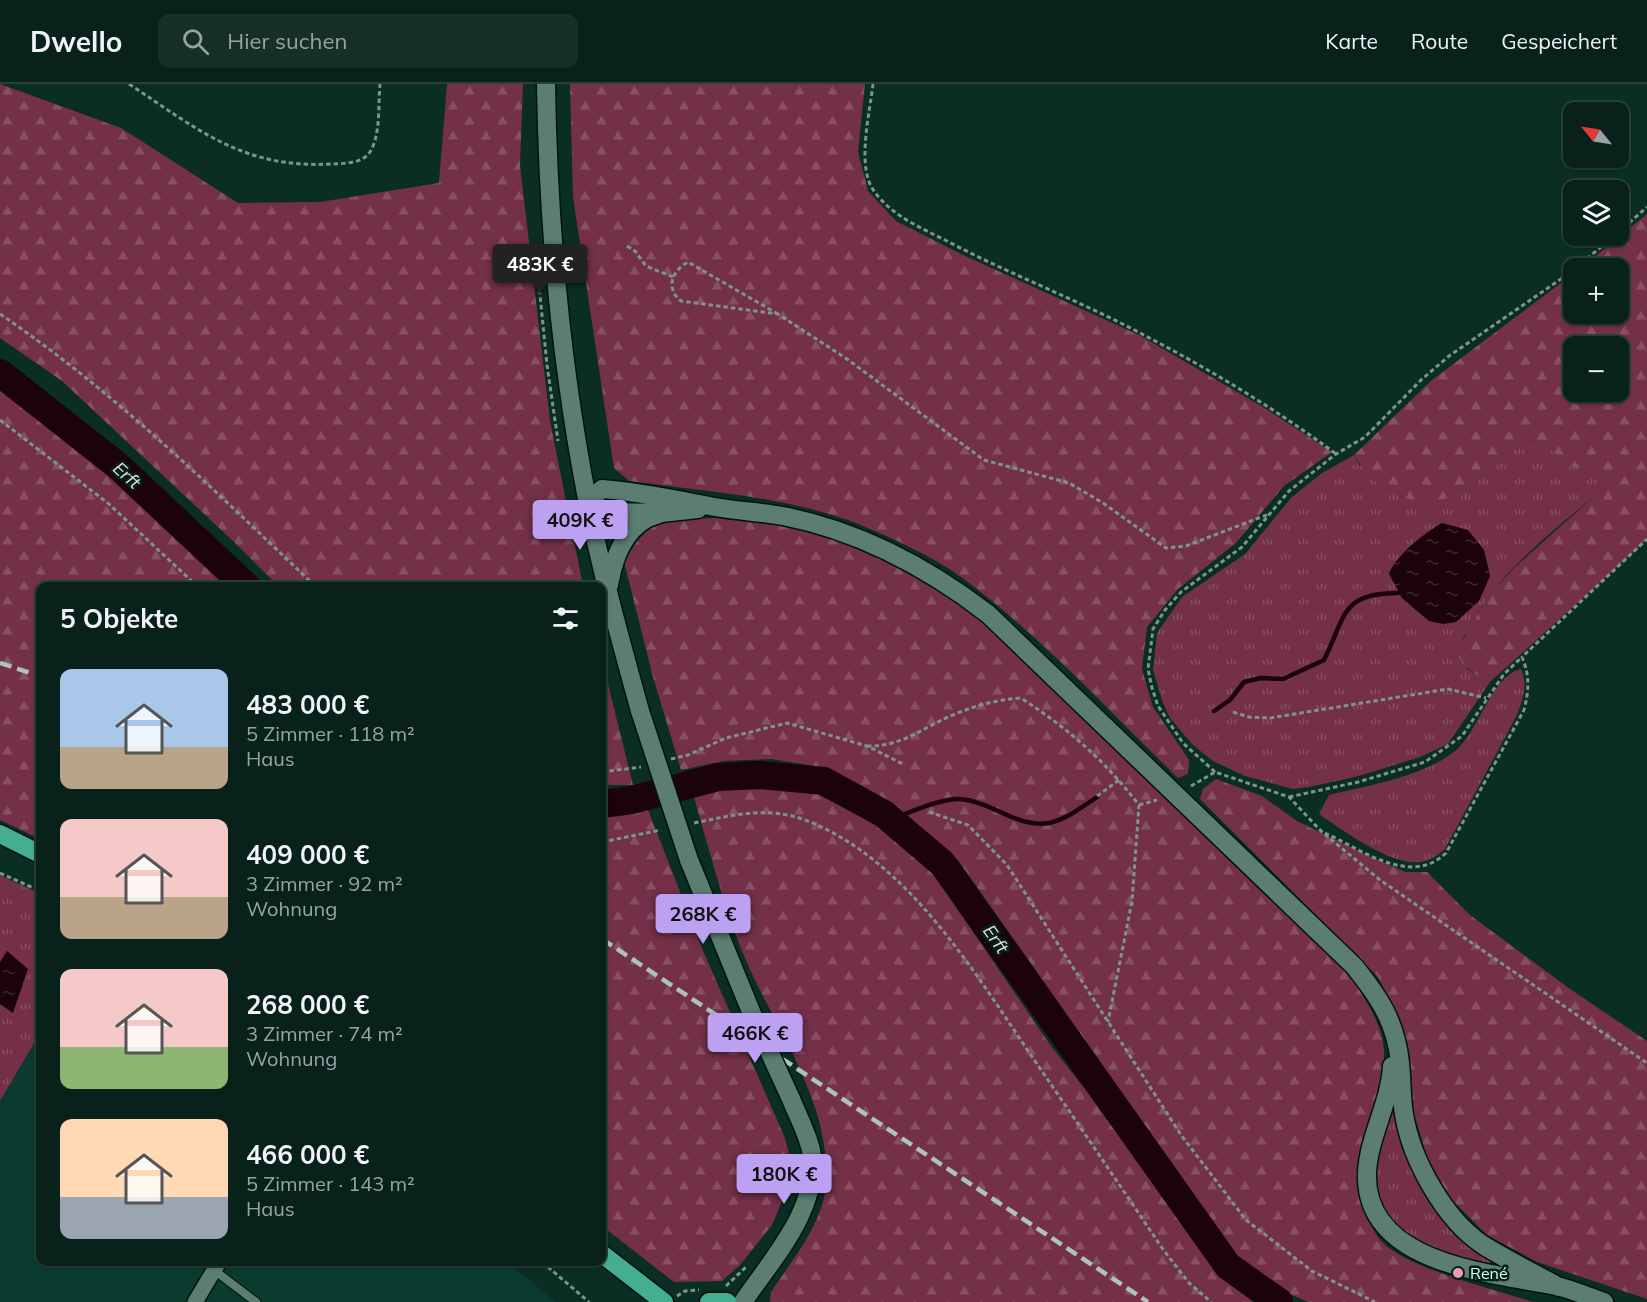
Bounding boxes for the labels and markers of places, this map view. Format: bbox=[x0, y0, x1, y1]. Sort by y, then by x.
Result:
pin: 483K € bbox=[491, 244, 589, 295]
pin: 409K € bbox=[531, 500, 629, 551]
pin: 268K € bbox=[654, 894, 752, 945]
pin: 466K € bbox=[706, 1013, 804, 1064]
pin: 180K € bbox=[735, 1154, 833, 1205]
place label: René bbox=[1470, 1263, 1508, 1283]
marker: René bbox=[1451, 1266, 1465, 1280]

